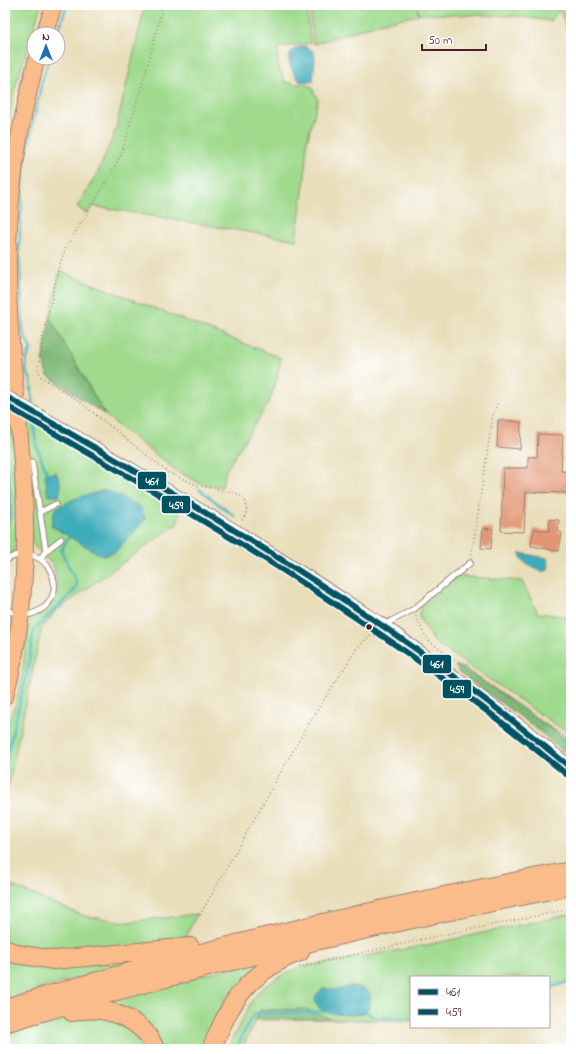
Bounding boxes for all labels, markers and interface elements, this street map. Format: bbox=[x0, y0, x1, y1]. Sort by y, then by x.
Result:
north arrow bbox=[26, 26, 66, 66]
scale bar bbox=[422, 26, 486, 52]
text: N bbox=[42, 29, 50, 45]
text: 50 m bbox=[428, 32, 452, 50]
line badge: 461 bbox=[137, 471, 167, 490]
text: 461 bbox=[145, 474, 159, 490]
line badge: 459 bbox=[161, 495, 191, 514]
text: 459 bbox=[168, 498, 184, 514]
unlabelled marker bbox=[364, 622, 374, 632]
line badge: 461 bbox=[422, 654, 452, 674]
text: 461 bbox=[430, 657, 444, 673]
line badge: 459 bbox=[442, 679, 472, 699]
text: 459 bbox=[449, 682, 465, 698]
legend bbox=[410, 976, 550, 1028]
text: 461 bbox=[446, 984, 460, 1002]
text: 459 bbox=[446, 1004, 462, 1022]

